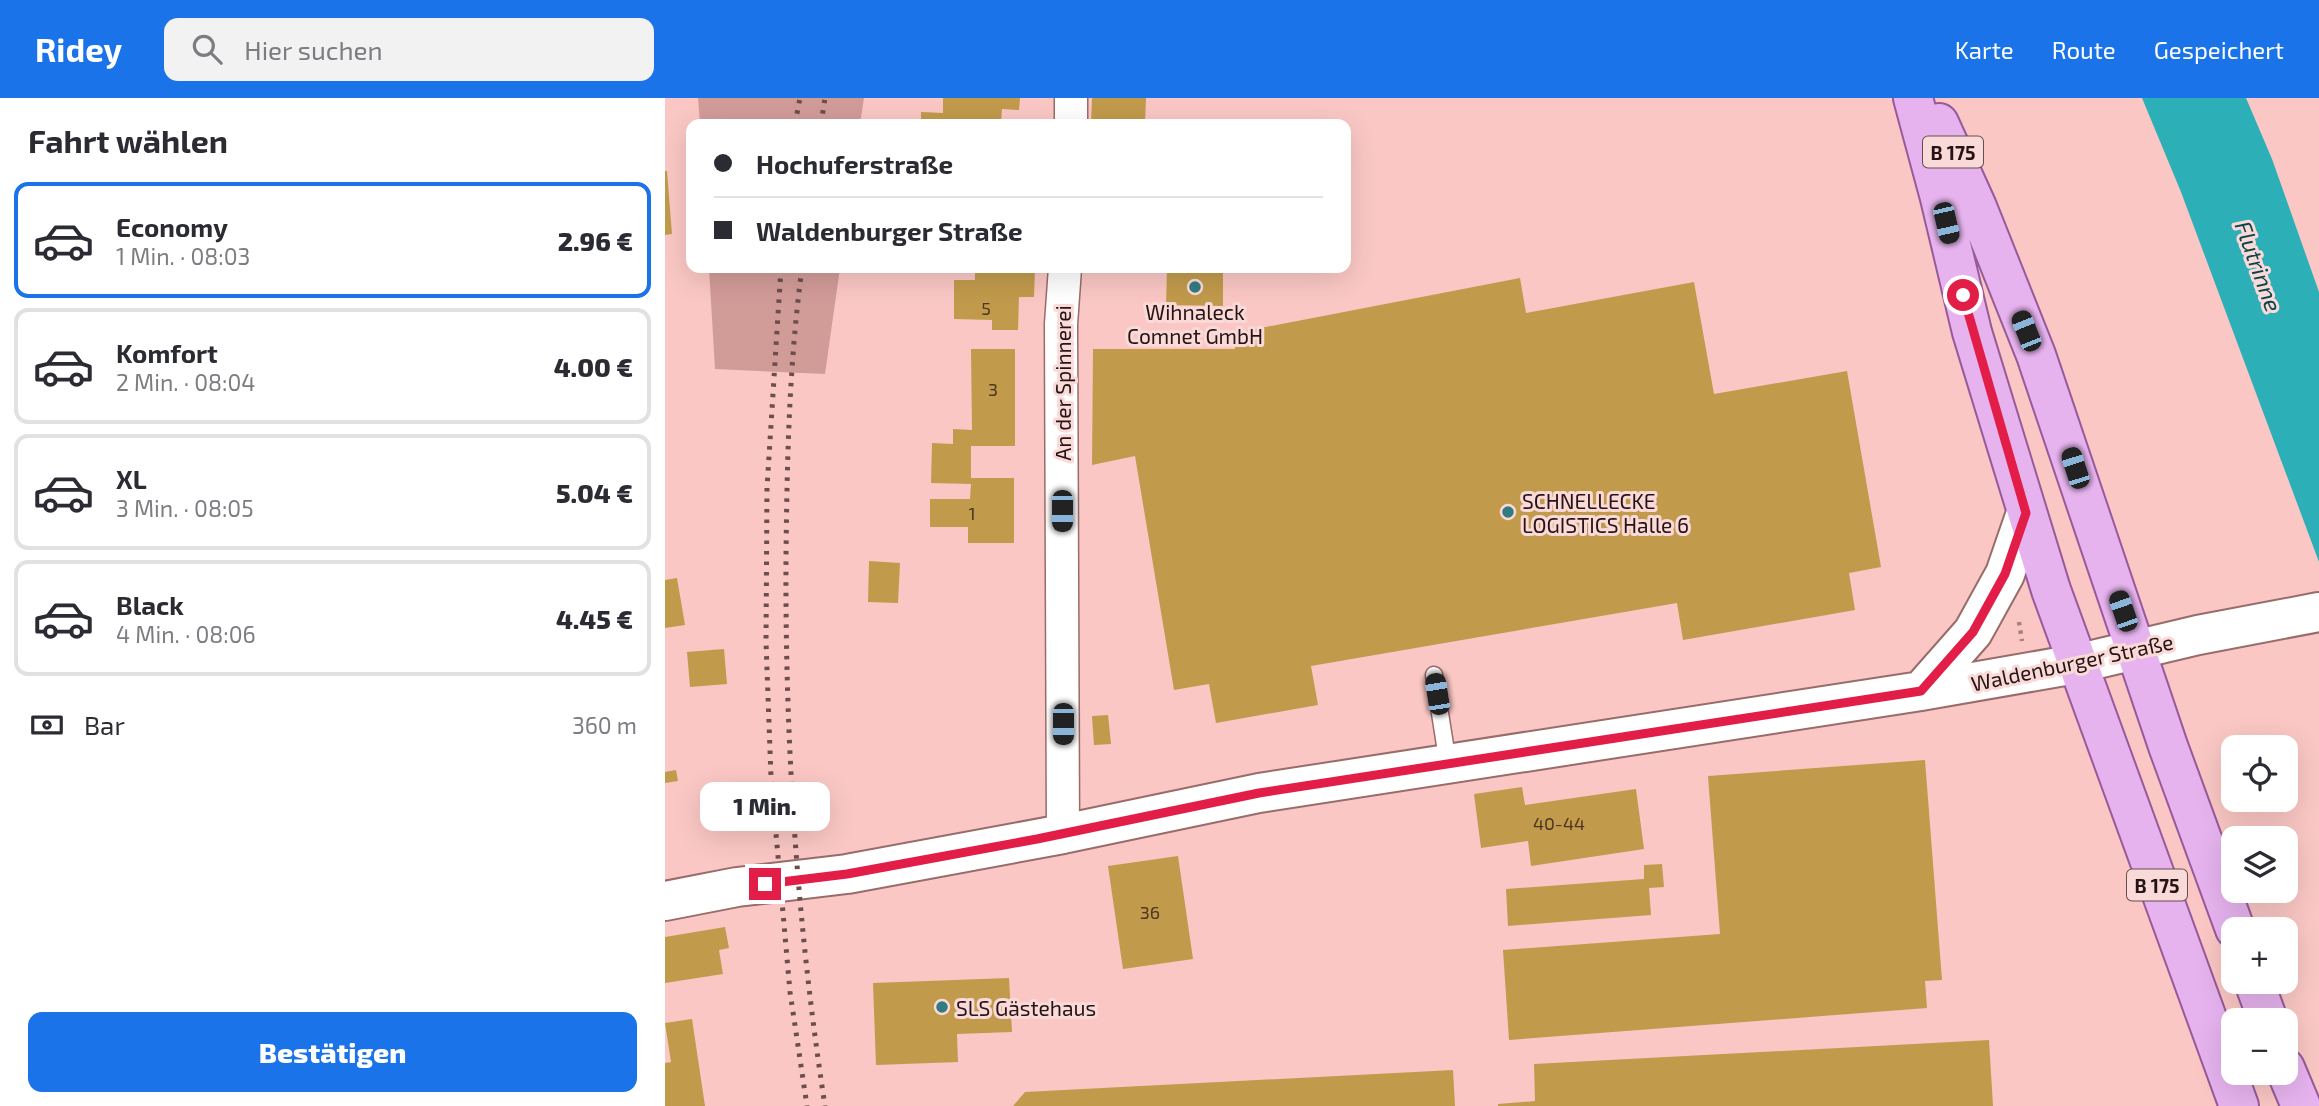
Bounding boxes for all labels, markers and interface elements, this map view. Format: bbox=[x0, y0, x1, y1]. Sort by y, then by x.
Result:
search box bbox=[164, 18, 654, 81]
text: Ridey bbox=[35, 29, 122, 69]
icon: search bbox=[188, 30, 226, 68]
text: Hier suchen bbox=[244, 34, 383, 65]
text: Karte bbox=[1955, 35, 2014, 64]
text: Route bbox=[2052, 35, 2116, 64]
text: Gespeichert bbox=[2154, 35, 2284, 64]
text: Fahrt wählen bbox=[28, 121, 228, 159]
road number: B 175 bbox=[1923, 136, 1983, 168]
text: Hochuferstraße bbox=[756, 148, 953, 179]
car bbox=[1932, 200, 1961, 246]
icon: car bbox=[32, 209, 95, 272]
text: Economy bbox=[116, 211, 228, 242]
text: Waldenburger Straße bbox=[756, 215, 1023, 246]
water label: Flutrinne bbox=[2230, 217, 2288, 315]
text: 2.96 € bbox=[558, 225, 633, 256]
text: 1 Min. · 08:03 bbox=[116, 242, 250, 270]
marker: Wihnaleck Comnet GmbH bbox=[1187, 279, 1203, 295]
route start bbox=[1947, 279, 1979, 311]
house number: 5 bbox=[981, 297, 991, 319]
place label: Wihnaleck Comnet GmbH bbox=[1127, 299, 1263, 348]
street label: An der Spinnerei bbox=[1050, 305, 1075, 461]
car bbox=[2009, 308, 2044, 354]
icon: car bbox=[32, 335, 95, 398]
text: Komfort bbox=[116, 337, 218, 368]
text: 4.00 € bbox=[554, 351, 633, 382]
text: 2 Min. · 08:04 bbox=[116, 368, 256, 396]
house number: 3 bbox=[988, 378, 998, 400]
car bbox=[2059, 445, 2092, 491]
icon: car bbox=[32, 461, 95, 524]
text: XL bbox=[116, 463, 147, 494]
text: 5.04 € bbox=[556, 477, 633, 508]
place label: SCHNELLECKE LOGISTICS Halle 6 bbox=[1522, 488, 1689, 537]
car bbox=[1052, 490, 1073, 532]
text: 3 Min. · 08:05 bbox=[116, 494, 254, 522]
house number: 1 bbox=[968, 502, 976, 524]
marker: SCHNELLECKE LOGISTICS Halle 6 bbox=[1500, 504, 1516, 520]
icon: car bbox=[32, 587, 95, 650]
car bbox=[2107, 588, 2140, 634]
text: Black bbox=[116, 589, 184, 620]
text: 4.45 € bbox=[556, 603, 633, 634]
text: 4 Min. · 08:06 bbox=[116, 620, 256, 648]
street label: Waldenburger Straße bbox=[1969, 628, 2175, 696]
car bbox=[1424, 672, 1451, 716]
car bbox=[1053, 703, 1074, 745]
icon: cash bbox=[28, 706, 66, 744]
text: Bar bbox=[84, 709, 125, 740]
text: 360 m bbox=[572, 711, 637, 739]
map controls bbox=[2221, 735, 2298, 1085]
button: locate bbox=[2221, 735, 2298, 812]
callout: 1 Min. bbox=[700, 782, 830, 832]
text: 1 Min. bbox=[733, 792, 797, 820]
house number: 40-44 bbox=[1533, 812, 1585, 834]
button: layers bbox=[2221, 826, 2298, 903]
route end bbox=[749, 868, 781, 900]
road number: B 175 bbox=[2127, 870, 2187, 900]
house number: 36 bbox=[1140, 901, 1160, 923]
button: + bbox=[2221, 917, 2298, 994]
place label: SLS Gästehaus bbox=[956, 995, 1096, 1020]
marker: SLS Gästehaus bbox=[934, 999, 950, 1015]
button: − bbox=[2221, 1008, 2298, 1085]
button: Bestätigen bbox=[28, 1012, 637, 1092]

